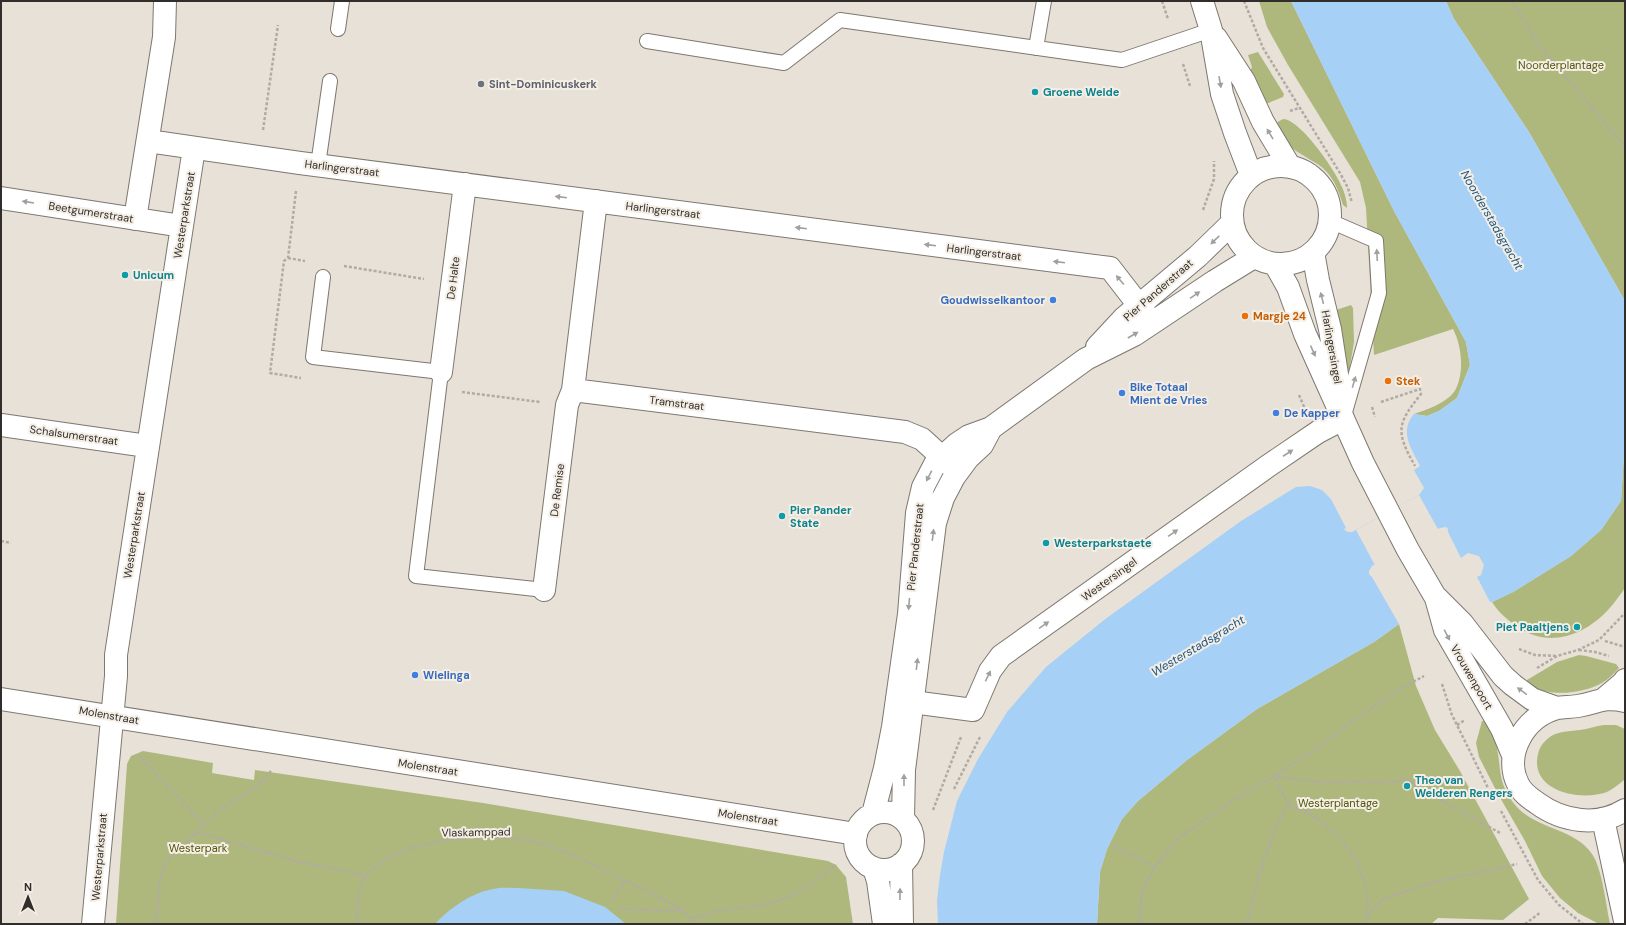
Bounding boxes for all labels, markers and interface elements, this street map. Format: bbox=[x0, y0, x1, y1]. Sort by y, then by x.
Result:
park label: Noorderplantage bbox=[1518, 58, 1604, 72]
one-way arrow bbox=[1217, 76, 1223, 88]
place label: Sint-Dominicuskerk bbox=[489, 77, 598, 91]
marker: Sint-Dominicuskerk bbox=[476, 79, 486, 89]
place label: Groene Weide bbox=[1043, 85, 1120, 99]
marker: Groene Weide bbox=[1030, 87, 1040, 97]
one-way arrow bbox=[1266, 128, 1273, 140]
street label: Harlingerstraat bbox=[304, 156, 380, 180]
water label: Noorderstadsgracht bbox=[1457, 167, 1527, 273]
street label: Westerparkstraat bbox=[170, 170, 198, 260]
one-way arrow bbox=[555, 194, 568, 200]
street label: Beetgumerstraat bbox=[48, 198, 134, 226]
street label: Harlingerstraat bbox=[625, 198, 701, 222]
one-way arrow bbox=[22, 199, 34, 205]
one-way arrow bbox=[795, 225, 808, 231]
one-way arrow bbox=[1210, 235, 1220, 244]
street label: Harlingerstraat bbox=[946, 240, 1022, 264]
one-way arrow bbox=[924, 242, 936, 248]
one-way arrow bbox=[1374, 249, 1381, 261]
street label: De Halte bbox=[443, 256, 463, 300]
street label: Pier Panderstraat bbox=[1120, 256, 1196, 324]
one-way arrow bbox=[1053, 259, 1065, 265]
place label: Unicum bbox=[133, 268, 174, 282]
marker: Unicum bbox=[120, 270, 130, 280]
one-way arrow bbox=[1115, 275, 1124, 286]
one-way arrow bbox=[1189, 291, 1200, 298]
one-way arrow bbox=[1319, 292, 1325, 304]
place label: Goudwisselkantoor bbox=[941, 293, 1045, 307]
marker: Goudwisselkantoor bbox=[1048, 295, 1058, 305]
place label: Margje 24 bbox=[1253, 309, 1306, 323]
street label: Harlingersingel bbox=[1319, 309, 1345, 385]
marker: Margje 24 bbox=[1240, 311, 1250, 321]
one-way arrow bbox=[1127, 331, 1139, 338]
one-way arrow bbox=[1310, 345, 1316, 357]
place label: Stek bbox=[1396, 374, 1421, 388]
one-way arrow bbox=[1351, 375, 1357, 387]
marker: Stek bbox=[1383, 376, 1393, 386]
place label: Bike Totaal Mient de Vries bbox=[1130, 380, 1208, 407]
marker: Bike Totaal Mient de Vries bbox=[1117, 388, 1127, 398]
street label: Tramstraat bbox=[649, 393, 705, 413]
place label: De Kapper bbox=[1284, 406, 1340, 420]
marker: De Kapper bbox=[1271, 408, 1281, 418]
street label: Schalsumerstraat bbox=[29, 422, 119, 448]
one-way arrow bbox=[1283, 449, 1293, 457]
street label: De Remise bbox=[547, 463, 567, 517]
one-way arrow bbox=[926, 470, 932, 482]
street label: Westerparkstraat bbox=[120, 490, 148, 580]
place label: Pier Pander State bbox=[790, 503, 852, 530]
street label: Pier Panderstraat bbox=[903, 503, 927, 591]
marker: Pier Pander State bbox=[777, 511, 787, 521]
one-way arrow bbox=[930, 529, 936, 541]
one-way arrow bbox=[1168, 530, 1178, 538]
place label: Westerparkstaete bbox=[1054, 536, 1152, 550]
marker: Westerparkstaete bbox=[1041, 538, 1051, 548]
street label: Westersingel bbox=[1079, 554, 1139, 604]
one-way arrow bbox=[906, 598, 913, 610]
water label: Westerstadsgracht bbox=[1148, 612, 1248, 680]
place label: Piet Paaltjens bbox=[1496, 620, 1569, 634]
one-way arrow bbox=[1039, 621, 1049, 629]
marker: Piet Paaltjens bbox=[1572, 622, 1582, 632]
one-way arrow bbox=[1444, 629, 1451, 641]
street label: Vrouwenpoort bbox=[1448, 642, 1496, 712]
one-way arrow bbox=[914, 658, 920, 670]
place label: Wielinga bbox=[423, 668, 470, 682]
marker: Wielinga bbox=[410, 670, 420, 680]
one-way arrow bbox=[985, 670, 991, 681]
one-way arrow bbox=[1516, 687, 1527, 696]
street label: Molenstraat bbox=[78, 703, 140, 727]
street label: Molenstraat bbox=[397, 755, 459, 779]
one-way arrow bbox=[901, 773, 907, 786]
place label: Theo van Welderen Rengers bbox=[1415, 773, 1513, 800]
marker: Theo van Welderen Rengers bbox=[1402, 781, 1412, 791]
park label: Westerplantage bbox=[1298, 796, 1378, 810]
street label: Molenstraat bbox=[717, 805, 779, 829]
street label: Westerparkstraat bbox=[88, 813, 110, 901]
street label: Vlaskamppad bbox=[441, 824, 511, 840]
park label: Westerpark bbox=[169, 841, 228, 855]
north arrow bbox=[8, 877, 48, 917]
text: N bbox=[24, 880, 32, 894]
one-way arrow bbox=[897, 888, 904, 900]

